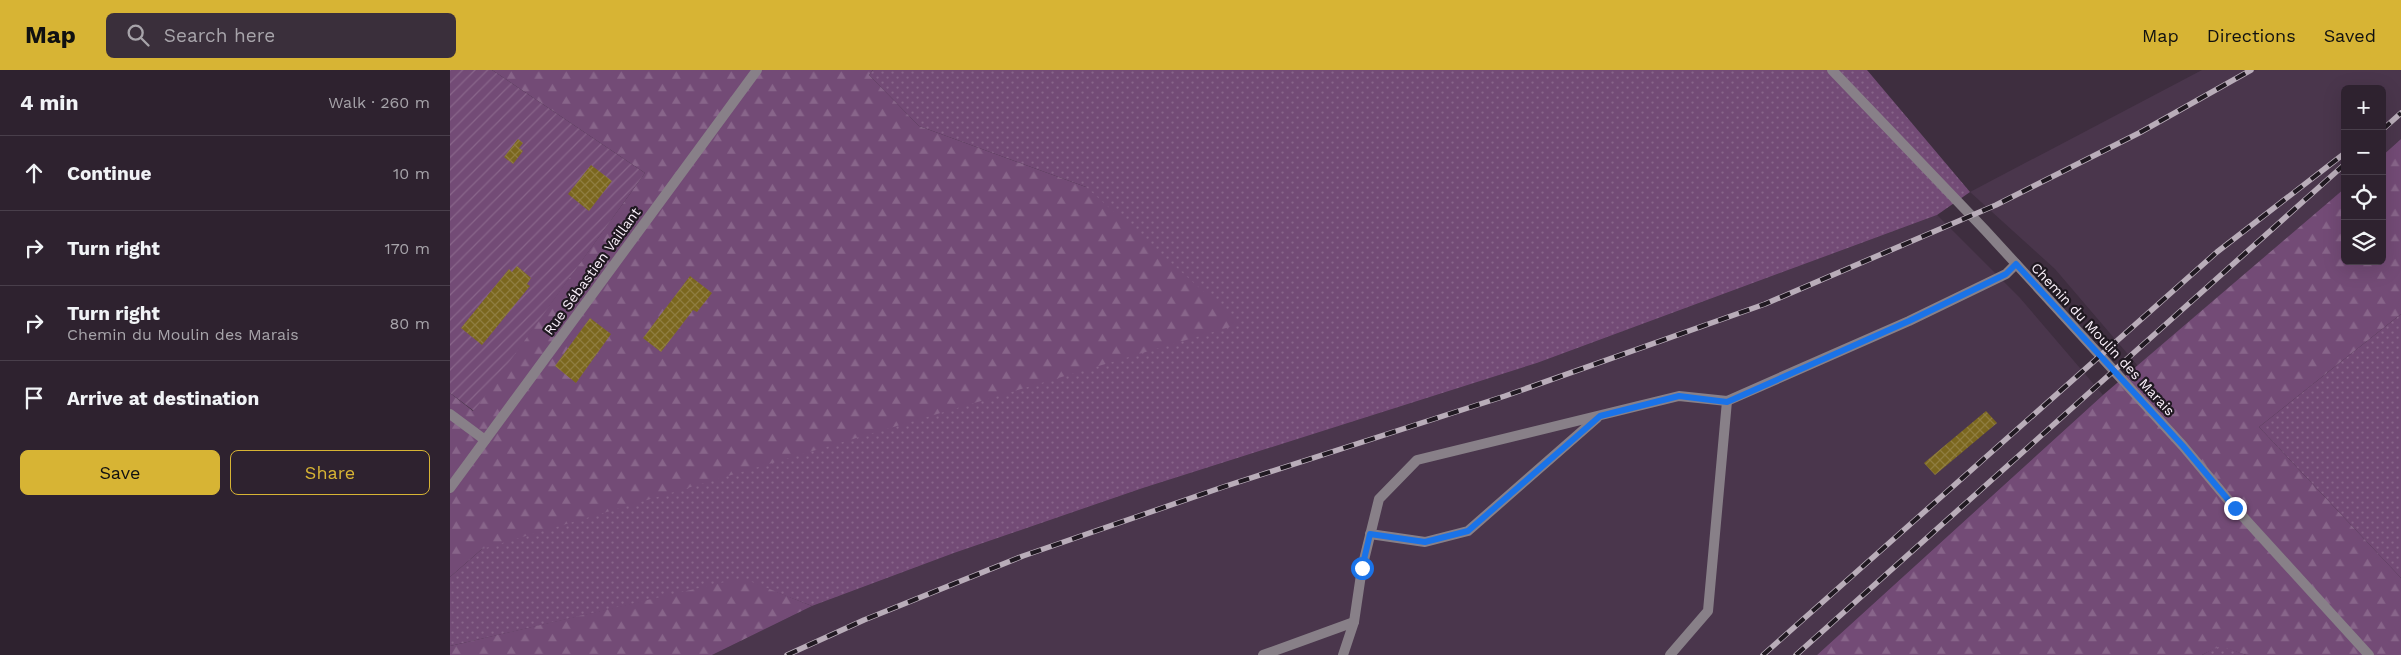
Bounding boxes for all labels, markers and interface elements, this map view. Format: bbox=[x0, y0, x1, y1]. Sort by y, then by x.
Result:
search box bbox=[106, 13, 456, 58]
text: Map bbox=[25, 21, 76, 49]
icon: search bbox=[124, 21, 152, 49]
text: Search here bbox=[164, 24, 275, 47]
text: Map bbox=[2142, 25, 2179, 46]
text: Directions bbox=[2207, 25, 2296, 46]
text: Saved bbox=[2324, 25, 2376, 46]
map controls bbox=[2341, 85, 2386, 265]
button: + bbox=[2341, 85, 2386, 130]
text: 4 min bbox=[20, 90, 78, 115]
text: Walk · 260 m bbox=[328, 93, 430, 112]
button: − bbox=[2341, 130, 2386, 175]
icon: ahead bbox=[20, 159, 48, 187]
text: Continue bbox=[67, 162, 151, 185]
text: 10 m bbox=[393, 164, 430, 183]
button: locate bbox=[2341, 175, 2386, 220]
street label: Rue Sébastien Vaillant bbox=[540, 204, 644, 338]
button: layers bbox=[2341, 220, 2386, 265]
icon: right bbox=[20, 234, 48, 262]
text: Turn right bbox=[67, 237, 160, 260]
text: 170 m bbox=[384, 239, 430, 258]
street label: Chemin du Moulin des Marais bbox=[2028, 259, 2178, 419]
text: Turn right bbox=[67, 302, 160, 325]
icon: right bbox=[20, 309, 48, 337]
text: 80 m bbox=[389, 314, 430, 333]
text: Chemin du Moulin des Marais bbox=[67, 325, 299, 344]
icon: arrive bbox=[20, 384, 48, 412]
text: Arrive at destination bbox=[67, 387, 259, 410]
button: Save bbox=[20, 450, 220, 495]
button: Share bbox=[230, 450, 430, 495]
route end bbox=[2224, 497, 2247, 520]
route start bbox=[1351, 557, 1374, 580]

